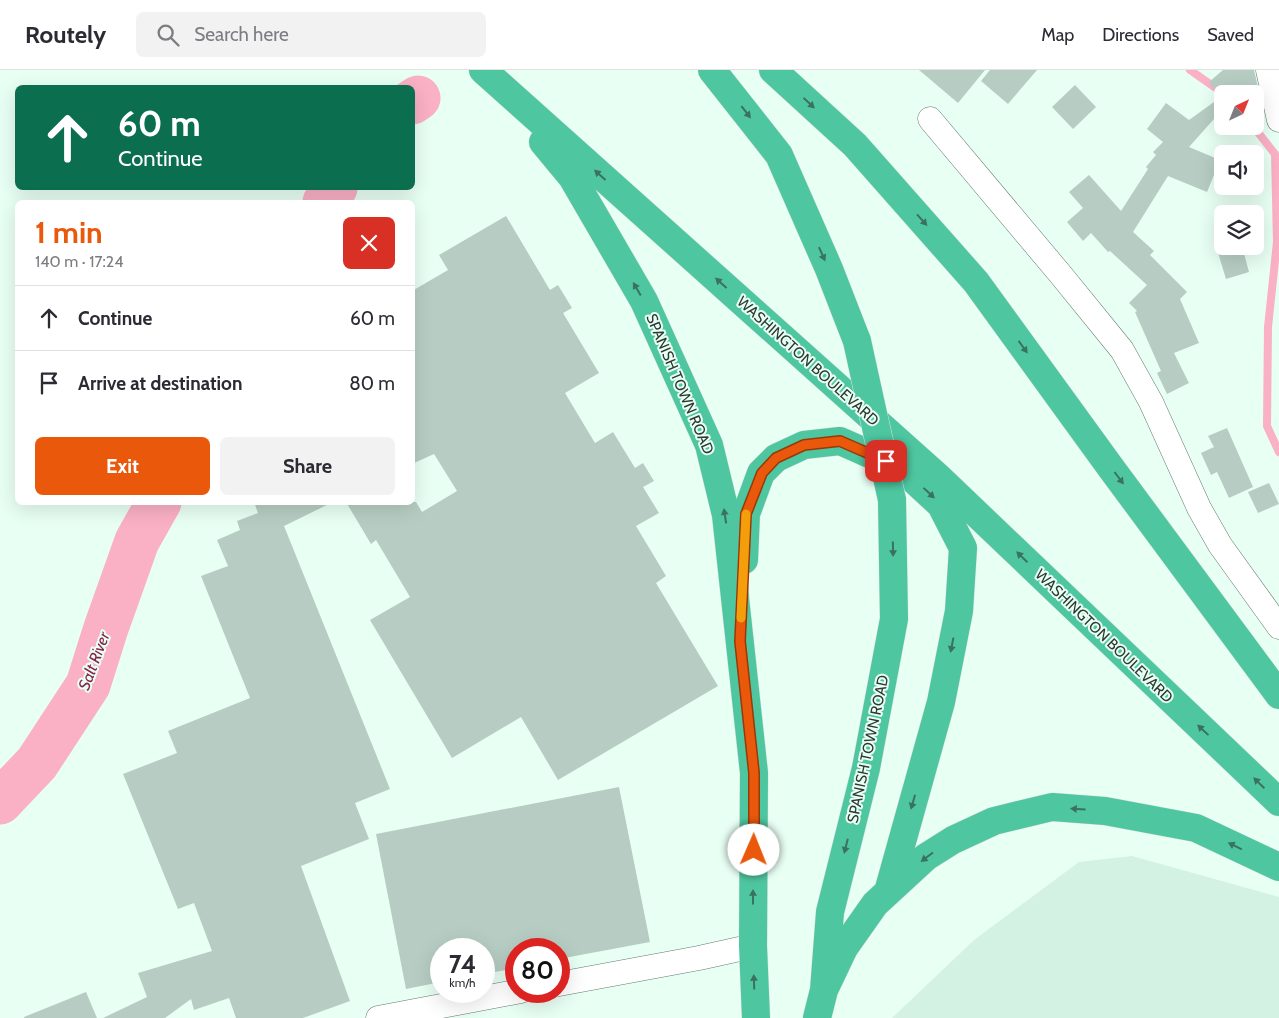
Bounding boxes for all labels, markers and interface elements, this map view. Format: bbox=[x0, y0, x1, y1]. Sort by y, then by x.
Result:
search box bbox=[136, 12, 486, 57]
text: Routely bbox=[25, 20, 106, 49]
icon: search bbox=[154, 21, 182, 49]
text: Search here bbox=[194, 23, 289, 46]
text: Map bbox=[1041, 24, 1074, 46]
text: Directions bbox=[1102, 24, 1179, 46]
text: Saved bbox=[1207, 24, 1254, 46]
north arrow bbox=[1214, 85, 1264, 135]
map controls bbox=[1214, 85, 1264, 255]
one-way arrow bbox=[803, 97, 815, 109]
text: 60 m bbox=[118, 102, 201, 145]
icon: ahead bbox=[35, 105, 100, 170]
one-way arrow bbox=[740, 105, 751, 118]
text: Continue bbox=[118, 145, 203, 172]
button: sound bbox=[1214, 145, 1264, 195]
one-way arrow bbox=[594, 169, 606, 181]
button: layers bbox=[1214, 205, 1264, 255]
text: 1 min bbox=[35, 214, 103, 251]
one-way arrow bbox=[916, 214, 927, 227]
button: close bbox=[343, 217, 395, 269]
one-way arrow bbox=[819, 247, 827, 261]
text: 140 m · 17:24 bbox=[35, 252, 124, 271]
one-way arrow bbox=[715, 277, 727, 289]
one-way arrow bbox=[632, 283, 641, 296]
street label: WASHINGTON BOULEVARD bbox=[733, 293, 883, 429]
icon: ahead bbox=[35, 304, 63, 332]
text: Continue bbox=[78, 307, 152, 330]
text: 60 m bbox=[350, 307, 395, 330]
street label: SPANISH TOWN ROAD bbox=[642, 311, 718, 457]
one-way arrow bbox=[1018, 340, 1028, 354]
icon: arrive bbox=[35, 369, 63, 397]
text: Arrive at destination bbox=[78, 372, 242, 395]
text: 80 m bbox=[349, 372, 395, 395]
button: Exit bbox=[35, 437, 210, 495]
button: Share bbox=[220, 437, 395, 495]
pin bbox=[865, 440, 907, 482]
icon: arrive bbox=[872, 447, 900, 475]
one-way arrow bbox=[1113, 471, 1124, 484]
one-way arrow bbox=[923, 488, 936, 499]
one-way arrow bbox=[721, 508, 729, 524]
one-way arrow bbox=[889, 541, 897, 557]
one-way arrow bbox=[1016, 551, 1028, 563]
street label: WASHINGTON BOULEVARD bbox=[1031, 565, 1177, 707]
water label: Salt River bbox=[74, 628, 114, 693]
one-way arrow bbox=[948, 637, 956, 652]
street label: SPANISH TOWN ROAD bbox=[844, 673, 893, 825]
one-way arrow bbox=[1197, 724, 1209, 736]
one-way arrow bbox=[1253, 777, 1265, 789]
one-way arrow bbox=[908, 795, 916, 810]
one-way arrow bbox=[1070, 805, 1086, 813]
position arrow bbox=[727, 823, 779, 875]
one-way arrow bbox=[842, 839, 850, 854]
one-way arrow bbox=[1228, 842, 1242, 850]
one-way arrow bbox=[920, 852, 934, 862]
one-way arrow bbox=[749, 889, 757, 905]
speed limit sign: 80 bbox=[505, 938, 570, 1003]
text: 74 bbox=[449, 949, 476, 979]
one-way arrow bbox=[750, 974, 758, 990]
text: km/h bbox=[449, 975, 476, 990]

